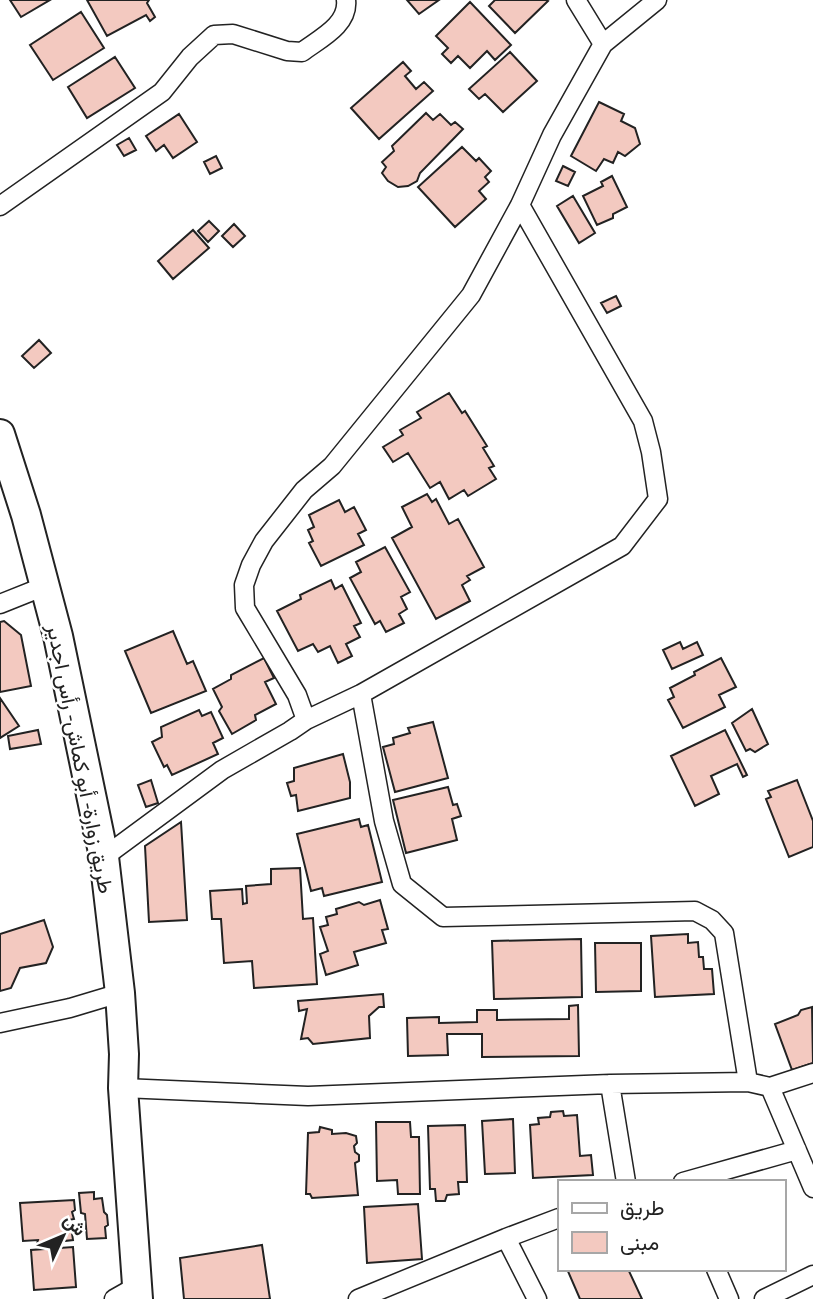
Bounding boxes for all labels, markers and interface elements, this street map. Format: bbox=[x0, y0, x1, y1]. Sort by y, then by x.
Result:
street label: طريق زوارة - أبو كماش - رأس اجدير bbox=[41, 621, 119, 896]
legend bbox=[558, 1180, 785, 1271]
text: طريق bbox=[620, 1195, 665, 1221]
north arrow bbox=[28, 1201, 98, 1271]
text: ش bbox=[59, 1208, 91, 1241]
text: مبنى bbox=[620, 1230, 659, 1255]

